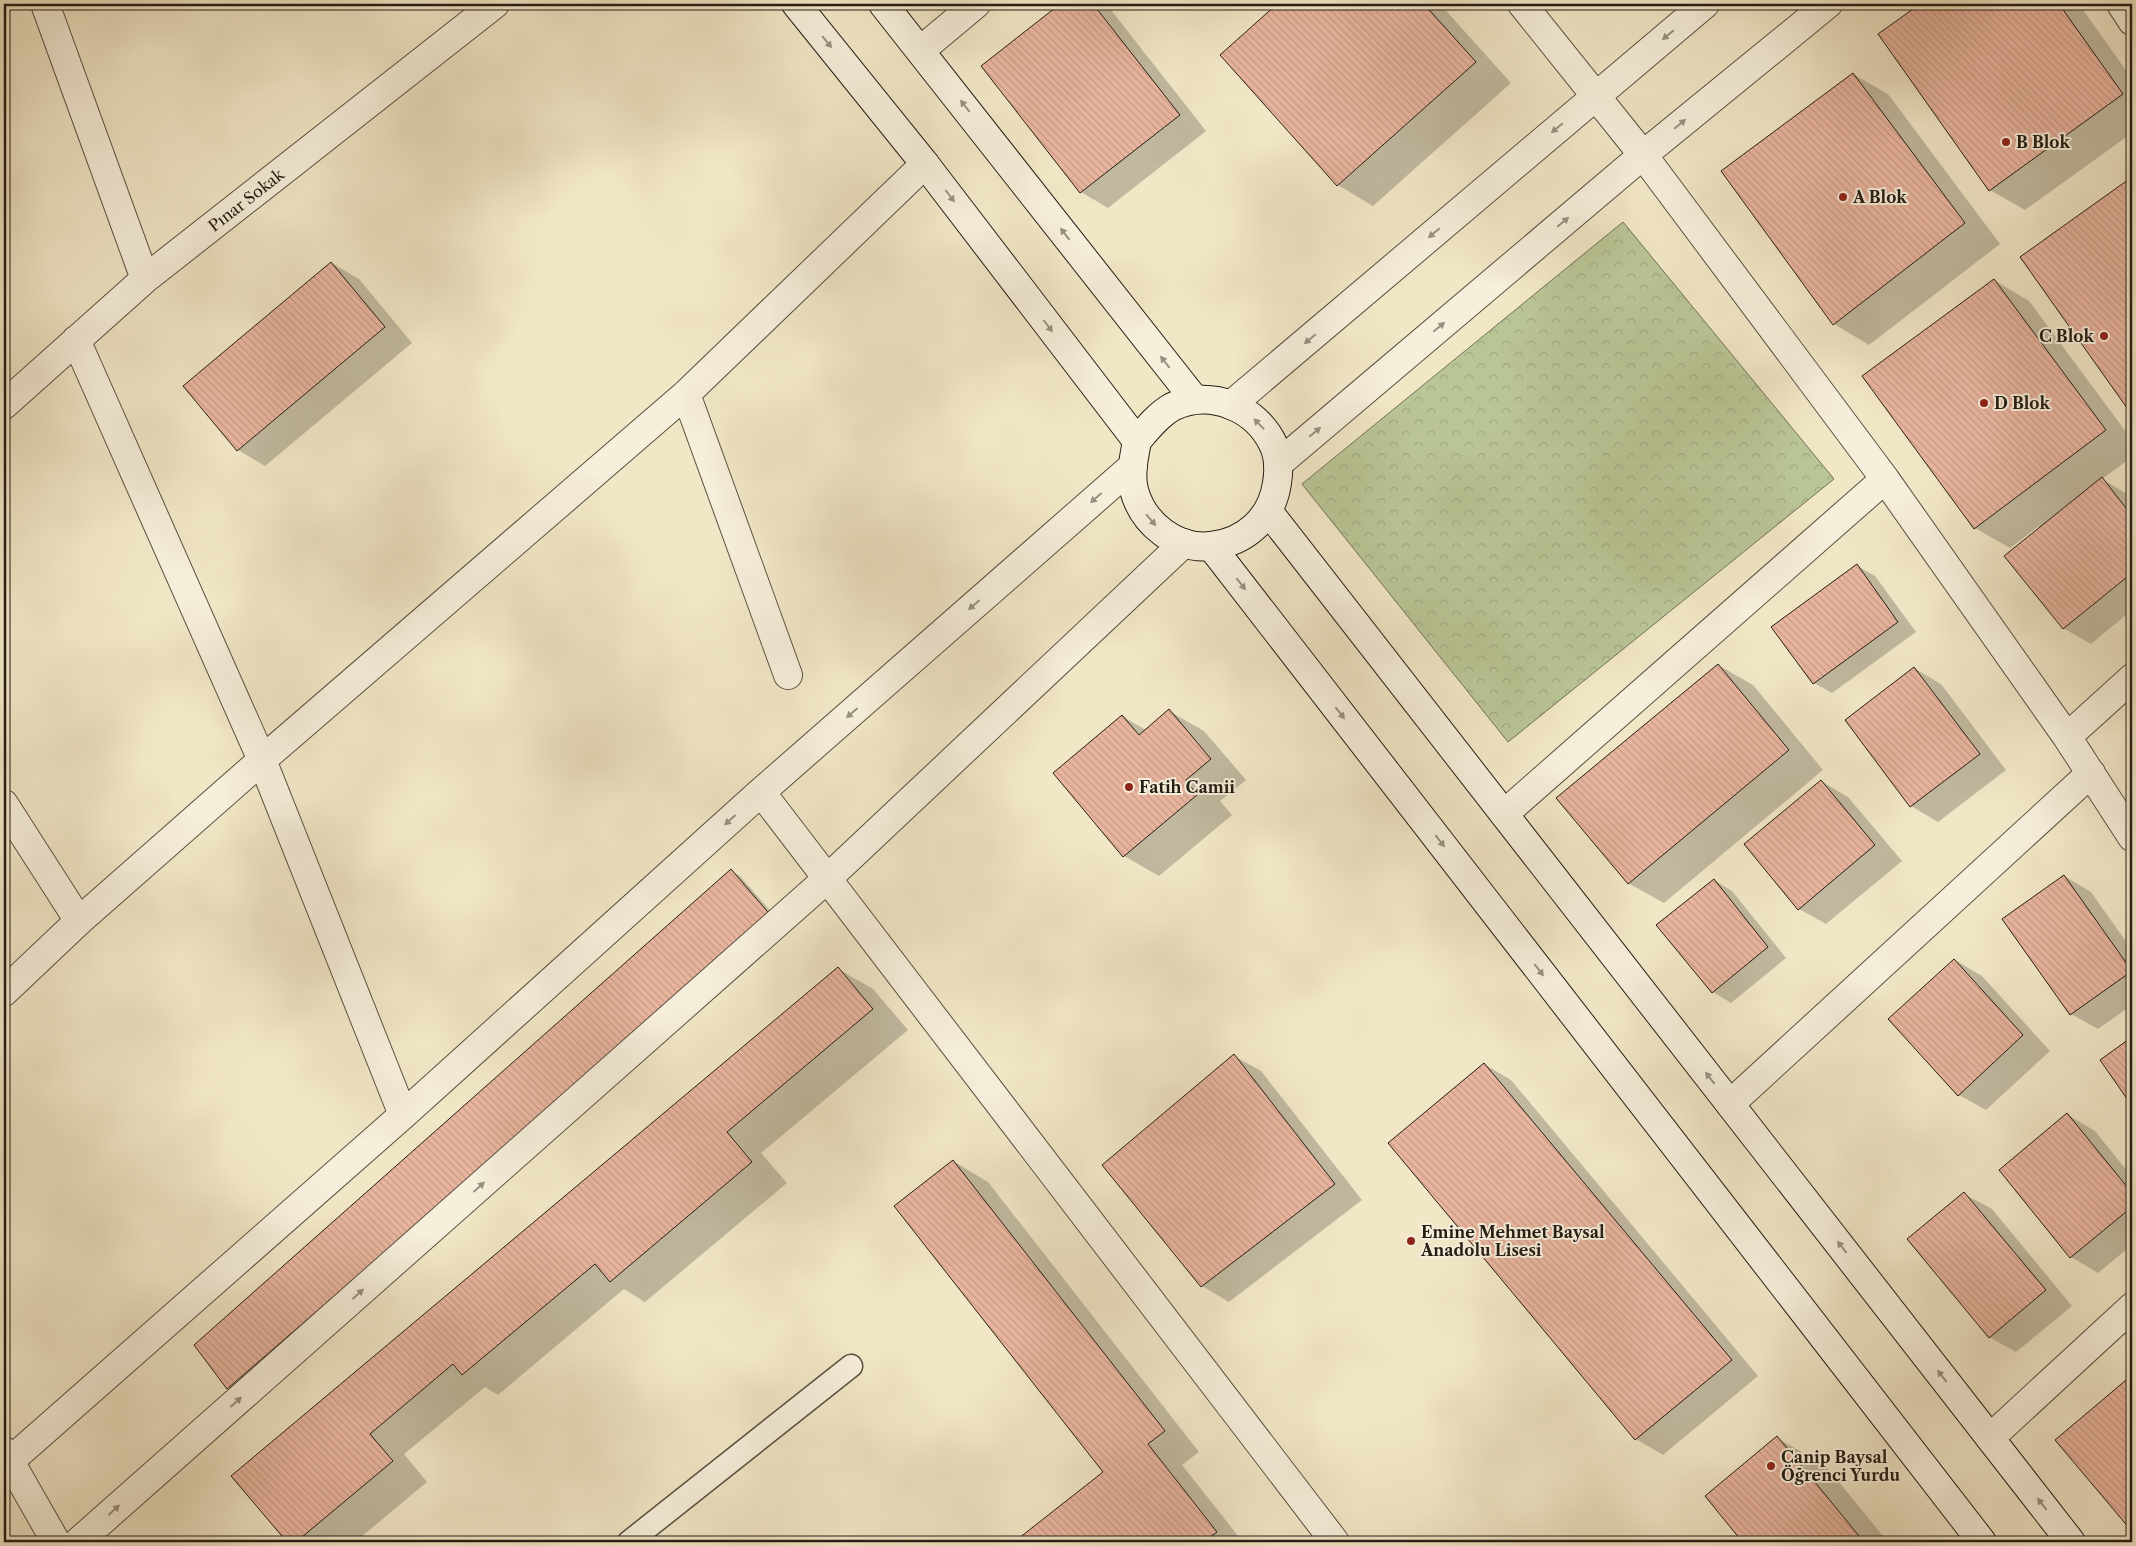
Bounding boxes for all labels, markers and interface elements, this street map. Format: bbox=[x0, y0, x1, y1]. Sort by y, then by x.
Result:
one-way arrow bbox=[1662, 29, 1674, 40]
one-way arrow bbox=[821, 35, 832, 48]
one-way arrow bbox=[959, 100, 970, 113]
one-way arrow bbox=[1674, 118, 1687, 129]
one-way arrow bbox=[1551, 123, 1564, 134]
place label: B Blok bbox=[2016, 132, 2071, 152]
marker: B Blok bbox=[2000, 136, 2012, 148]
street label: Pınar Sokak bbox=[204, 164, 288, 236]
place label: A Blok bbox=[1852, 187, 1907, 207]
one-way arrow bbox=[944, 189, 955, 202]
marker: A Blok bbox=[1837, 191, 1849, 203]
one-way arrow bbox=[1557, 217, 1569, 228]
one-way arrow bbox=[1059, 228, 1070, 241]
one-way arrow bbox=[1427, 228, 1440, 239]
one-way arrow bbox=[1043, 319, 1054, 332]
one-way arrow bbox=[1433, 322, 1445, 333]
place label: C Blok bbox=[2039, 326, 2094, 346]
marker: C Blok bbox=[2098, 330, 2110, 342]
one-way arrow bbox=[1303, 333, 1316, 344]
one-way arrow bbox=[1159, 356, 1170, 369]
place label: D Blok bbox=[1994, 393, 2051, 413]
marker: D Blok bbox=[1978, 397, 1990, 409]
one-way arrow bbox=[1253, 418, 1265, 430]
one-way arrow bbox=[1309, 427, 1321, 438]
one-way arrow bbox=[1089, 493, 1102, 504]
one-way arrow bbox=[1145, 513, 1156, 526]
one-way arrow bbox=[1236, 577, 1246, 591]
one-way arrow bbox=[967, 600, 980, 611]
one-way arrow bbox=[1335, 706, 1346, 719]
one-way arrow bbox=[845, 707, 858, 718]
place label: Fatih Camii bbox=[1139, 777, 1235, 797]
marker: Fatih Camii bbox=[1123, 781, 1135, 793]
one-way arrow bbox=[724, 814, 736, 826]
one-way arrow bbox=[1434, 834, 1445, 847]
one-way arrow bbox=[1534, 963, 1544, 977]
one-way arrow bbox=[1705, 1071, 1715, 1084]
one-way arrow bbox=[473, 1181, 486, 1192]
place label: Emine Mehmet Baysal Anadolu Lisesi bbox=[1420, 1222, 1605, 1260]
marker: Emine Mehmet Baysal Anadolu Lisesi bbox=[1405, 1235, 1417, 1247]
one-way arrow bbox=[1837, 1240, 1847, 1254]
one-way arrow bbox=[351, 1289, 364, 1300]
one-way arrow bbox=[1936, 1369, 1947, 1382]
one-way arrow bbox=[230, 1396, 242, 1408]
place label: Canip Baysal Öğrenci Yurdu bbox=[1781, 1447, 1901, 1485]
marker: Canip Baysal Öğrenci Yurdu bbox=[1765, 1460, 1777, 1472]
one-way arrow bbox=[2036, 1498, 2047, 1511]
one-way arrow bbox=[108, 1504, 120, 1516]

